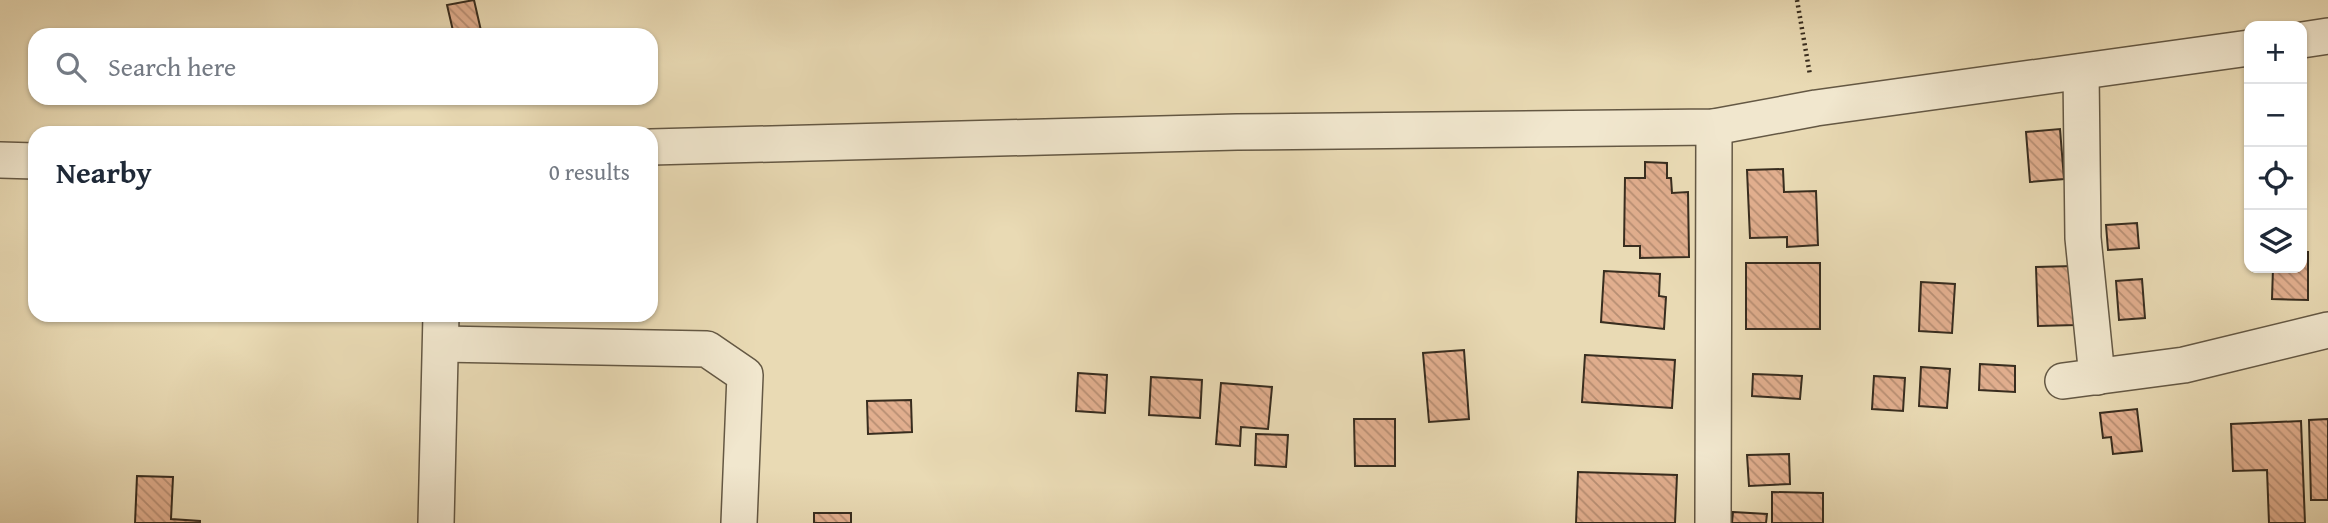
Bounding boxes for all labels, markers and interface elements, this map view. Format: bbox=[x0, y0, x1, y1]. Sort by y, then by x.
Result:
map controls bbox=[2244, 21, 2307, 273]
button: + bbox=[2244, 21, 2307, 84]
search box bbox=[28, 28, 658, 105]
text: Search here bbox=[108, 47, 236, 86]
icon: search bbox=[52, 48, 90, 86]
button: − bbox=[2244, 84, 2307, 147]
button: locate bbox=[2244, 147, 2307, 210]
text: Nearby bbox=[56, 150, 152, 194]
text: 0 results bbox=[549, 155, 630, 188]
button: layers bbox=[2244, 210, 2307, 273]

